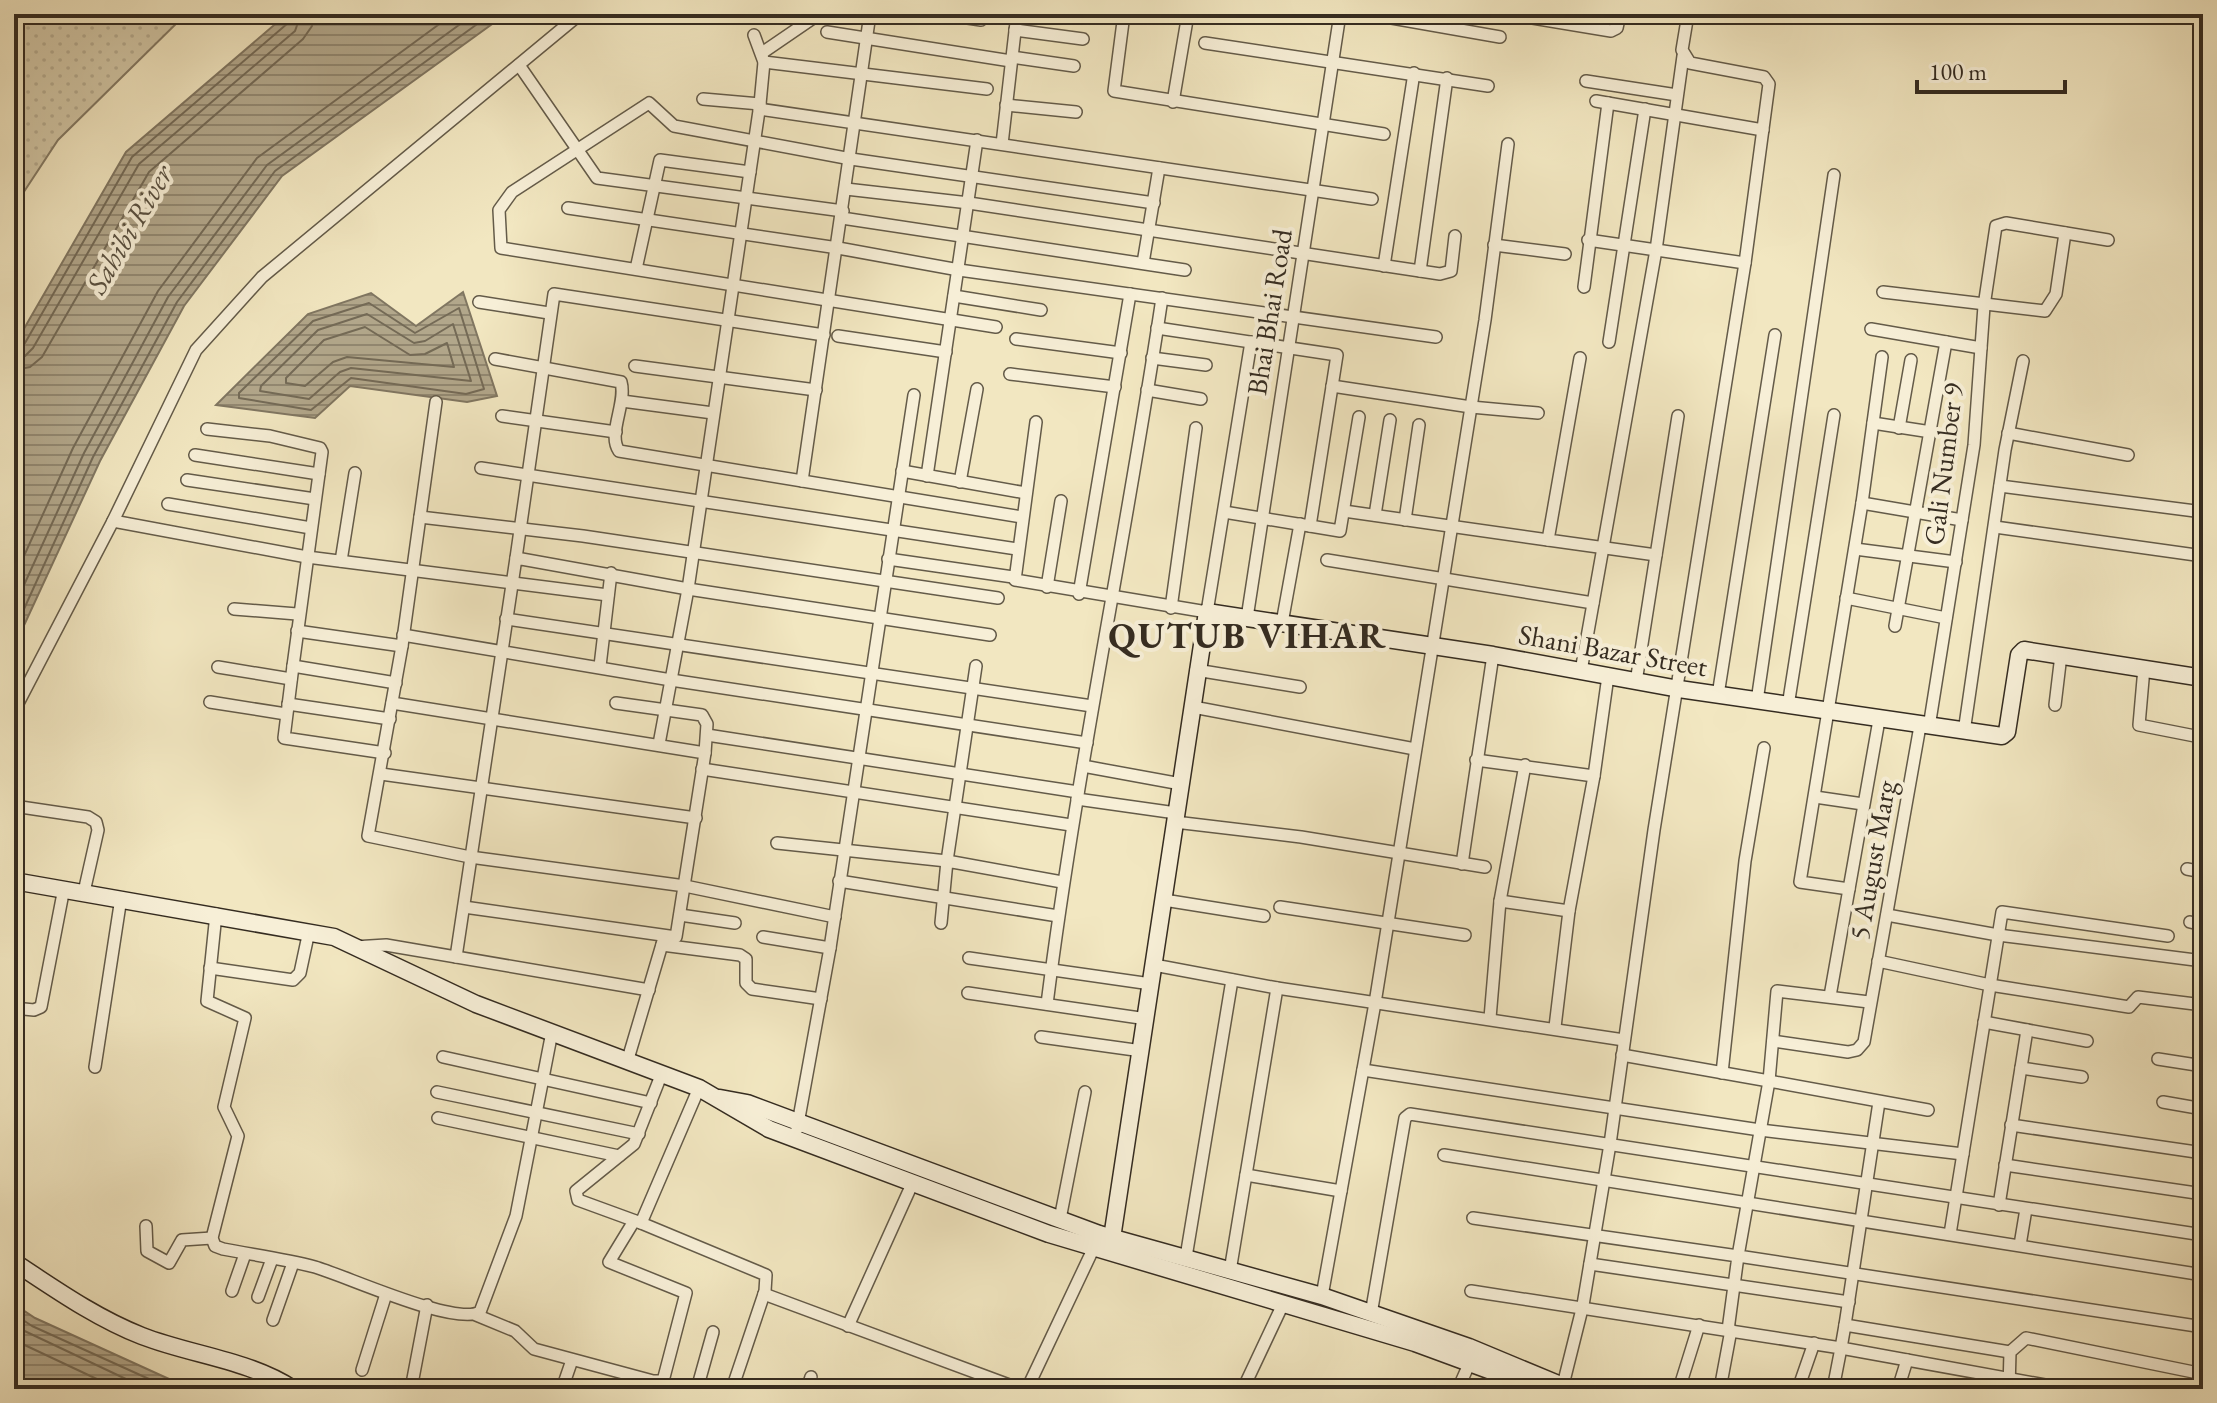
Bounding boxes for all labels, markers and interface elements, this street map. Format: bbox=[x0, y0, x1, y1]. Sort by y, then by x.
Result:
scale bar bbox=[1917, 44, 2065, 94]
text: 100 m bbox=[1929, 56, 1987, 87]
water label: Sahibi River bbox=[76, 156, 182, 301]
street label: Bhai Bhai Road bbox=[1238, 226, 1300, 398]
street label: Gali Number 9 bbox=[1915, 381, 1971, 547]
district label: QUTUB VIHAR bbox=[1108, 612, 1388, 659]
street label: Shani Bazar Street bbox=[1516, 616, 1710, 684]
street label: 5 August Marg bbox=[1840, 777, 1904, 942]

